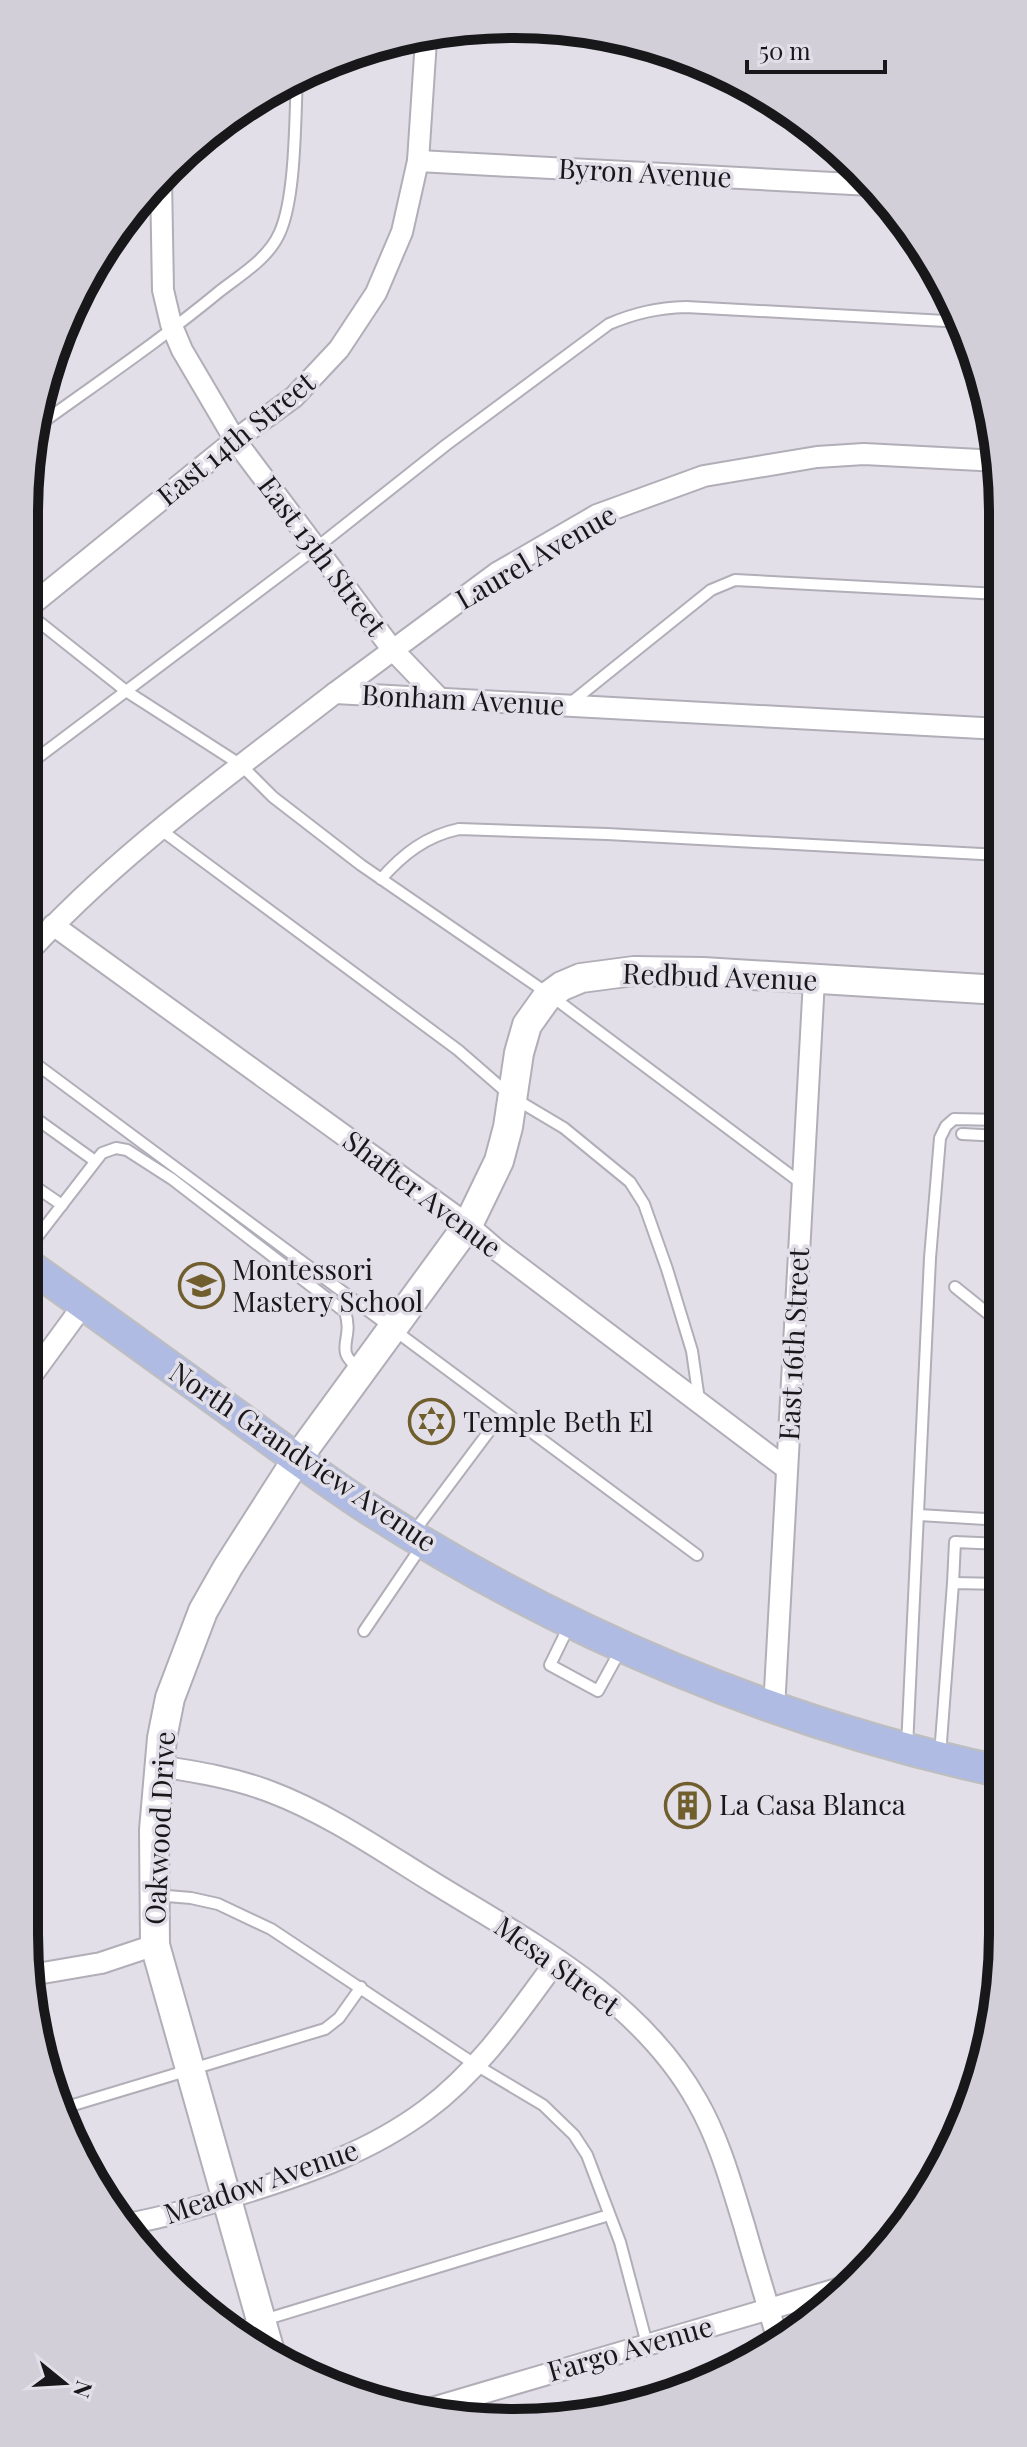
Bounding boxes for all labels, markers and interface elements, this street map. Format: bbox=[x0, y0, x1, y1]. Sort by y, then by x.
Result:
scale bar bbox=[747, 24, 885, 74]
text: 50 m bbox=[759, 34, 811, 66]
street label: Byron Avenue bbox=[557, 148, 733, 195]
street label: East 14th Street bbox=[149, 362, 322, 513]
street label: East 13th Street bbox=[251, 468, 396, 643]
street label: Laurel Avenue bbox=[448, 495, 622, 617]
street label: Bonham Avenue bbox=[361, 675, 566, 722]
street label: Redbud Avenue bbox=[622, 954, 818, 997]
street label: Shafter Avenue bbox=[336, 1121, 510, 1265]
street label: East 16th Street bbox=[769, 1245, 816, 1441]
place label: Montessori Mastery School bbox=[232, 1250, 423, 1319]
school or university icon: Montessori Mastery School bbox=[177, 1262, 225, 1310]
street label: North Grandview Avenue bbox=[163, 1352, 445, 1559]
synagogue icon: Temple Beth El bbox=[408, 1398, 456, 1446]
place label: Temple Beth El bbox=[463, 1402, 653, 1439]
street label: Oakwood Drive bbox=[135, 1730, 182, 1926]
building icon: La Casa Blanca bbox=[664, 1781, 712, 1829]
place label: La Casa Blanca bbox=[719, 1785, 906, 1822]
street label: Mesa Street bbox=[488, 1907, 629, 2023]
street label: Meadow Avenue bbox=[159, 2130, 362, 2231]
street label: Fargo Avenue bbox=[543, 2306, 716, 2389]
north arrow bbox=[24, 2343, 104, 2423]
text: N bbox=[67, 2377, 101, 2402]

